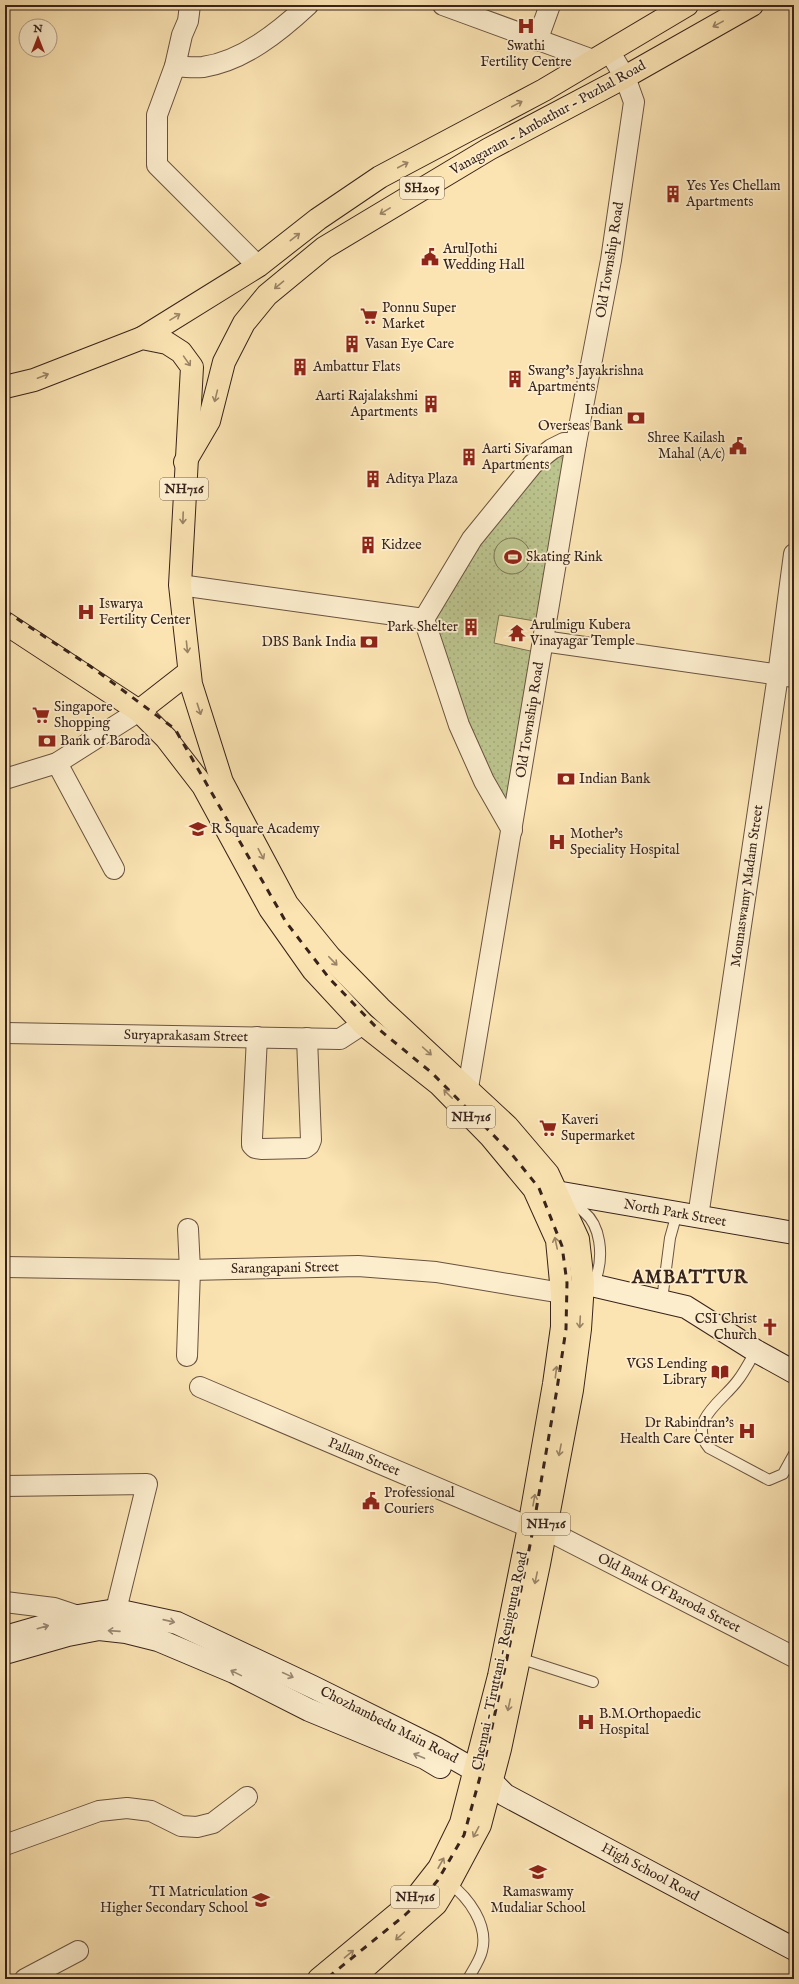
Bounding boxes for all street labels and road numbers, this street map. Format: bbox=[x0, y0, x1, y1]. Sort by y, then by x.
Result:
street label: Vanagaram - Ambathur - Puzhal Road bbox=[446, 56, 649, 180]
road number: SH205 bbox=[400, 177, 444, 199]
street label: Old Township Road bbox=[592, 200, 628, 319]
road number: NH716 bbox=[160, 478, 208, 500]
street label: Old Township Road bbox=[512, 660, 548, 779]
street label: Mounaswamy Madam Street bbox=[727, 804, 767, 968]
street label: Suryaprakasam Street bbox=[124, 1026, 248, 1046]
road number: NH716 bbox=[447, 1106, 495, 1128]
street label: North Park Street bbox=[622, 1195, 728, 1231]
street label: Sarangapani Street bbox=[231, 1258, 339, 1278]
street label: Pallam Street bbox=[325, 1434, 403, 1480]
road number: NH716 bbox=[522, 1513, 570, 1535]
street label: Old Bank Of Baroda Street bbox=[594, 1549, 744, 1637]
street label: Chennai - Tiruttani - Renigunta Road bbox=[468, 1550, 532, 1772]
street label: Chozhambedu Main Road bbox=[317, 1682, 462, 1768]
street label: High School Road bbox=[598, 1839, 702, 1906]
road number: NH716 bbox=[391, 1886, 439, 1908]

